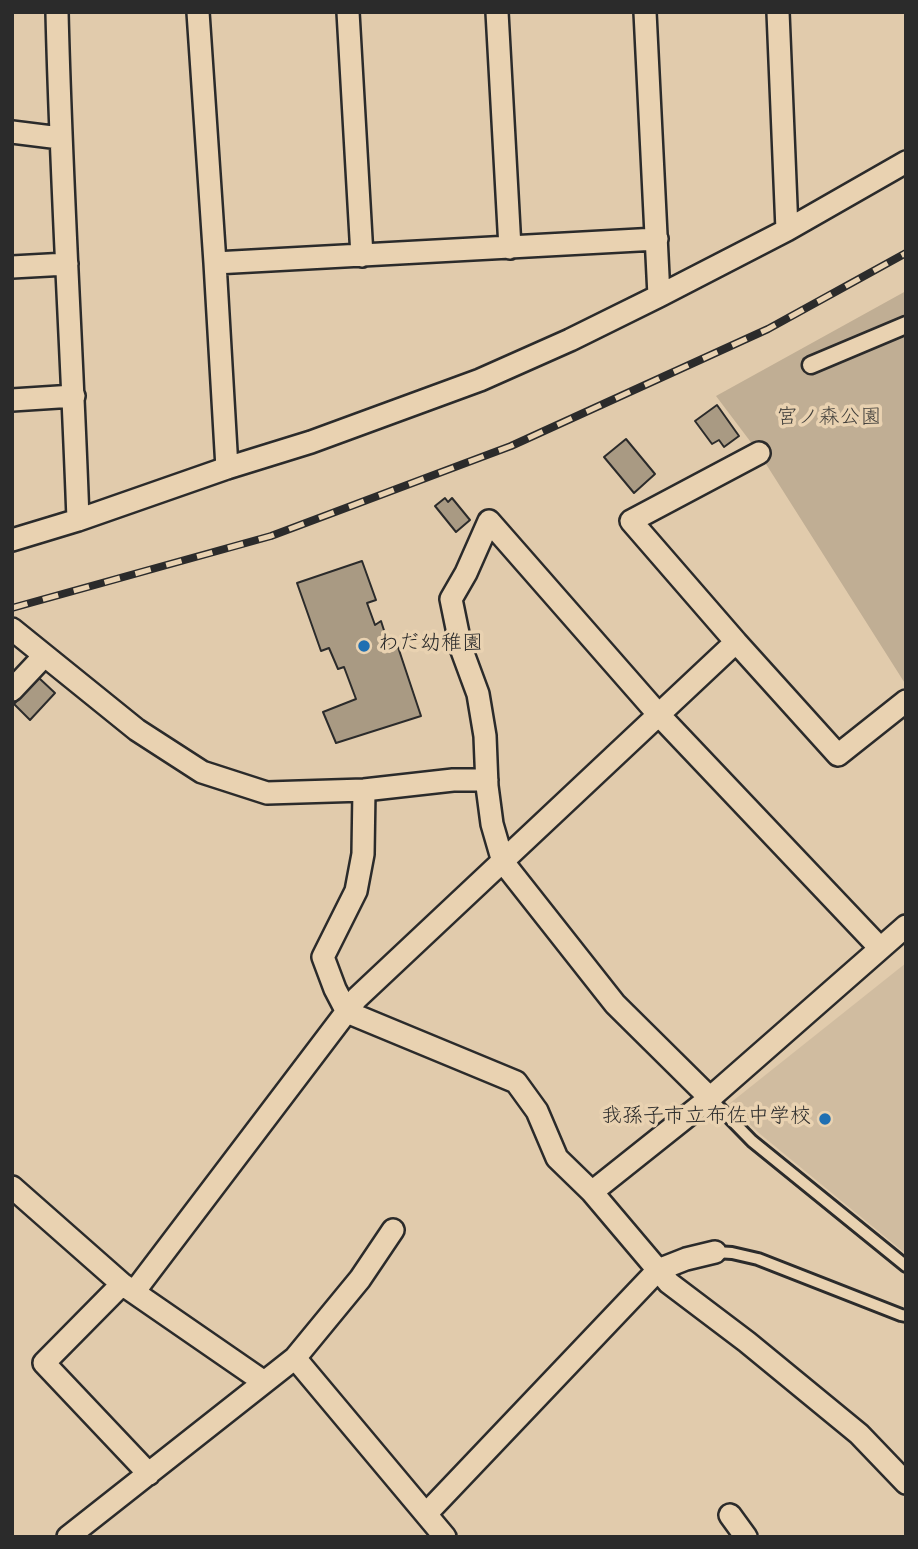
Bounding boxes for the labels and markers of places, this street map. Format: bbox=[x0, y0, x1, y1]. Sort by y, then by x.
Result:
place label: わだ幼稚園 bbox=[378, 633, 483, 659]
marker: わだ幼稚園 bbox=[356, 638, 372, 654]
place label: 我孫子市立布佐中学校 bbox=[601, 1106, 811, 1132]
marker: 我孫子市立布佐中学校 bbox=[817, 1111, 833, 1127]

